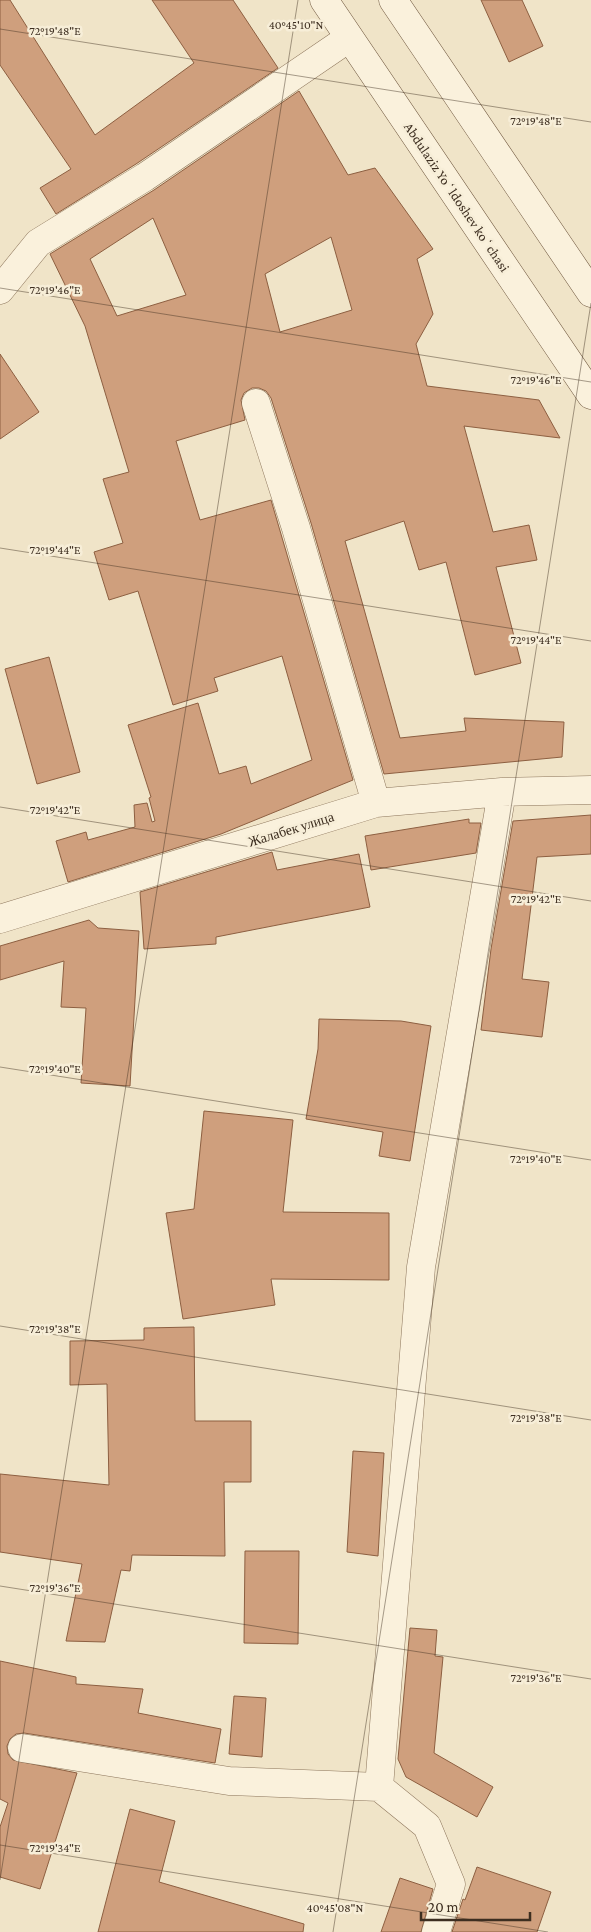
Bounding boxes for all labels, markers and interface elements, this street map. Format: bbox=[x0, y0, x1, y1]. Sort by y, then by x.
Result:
text: 40°45'10"N bbox=[269, 18, 323, 32]
text: 72°19'48"E bbox=[29, 24, 81, 38]
text: 72°19'48"E bbox=[510, 114, 562, 128]
street label: Abdulaziz Yoʻldoshev koʻchasi bbox=[401, 119, 513, 275]
text: 72°19'46"E bbox=[29, 283, 81, 297]
text: 72°19'46"E bbox=[510, 373, 562, 387]
text: 72°19'44"E bbox=[30, 543, 81, 557]
text: 72°19'44"E bbox=[511, 633, 562, 647]
text: 72°19'42"E bbox=[30, 803, 81, 817]
street label: Жалабек улица bbox=[246, 808, 337, 850]
text: 72°19'42"E bbox=[511, 892, 562, 906]
text: 72°19'40"E bbox=[29, 1062, 81, 1076]
text: 72°19'40"E bbox=[510, 1152, 562, 1166]
text: 72°19'38"E bbox=[29, 1322, 81, 1336]
text: 72°19'38"E bbox=[510, 1411, 562, 1425]
text: 72°19'36"E bbox=[29, 1581, 81, 1595]
text: 72°19'36"E bbox=[510, 1671, 562, 1685]
text: 72°19'34"E bbox=[30, 1841, 81, 1855]
scale bar bbox=[421, 1890, 530, 1922]
text: 20 m bbox=[428, 1899, 459, 1915]
text: 40°45'08"N bbox=[307, 1901, 363, 1915]

